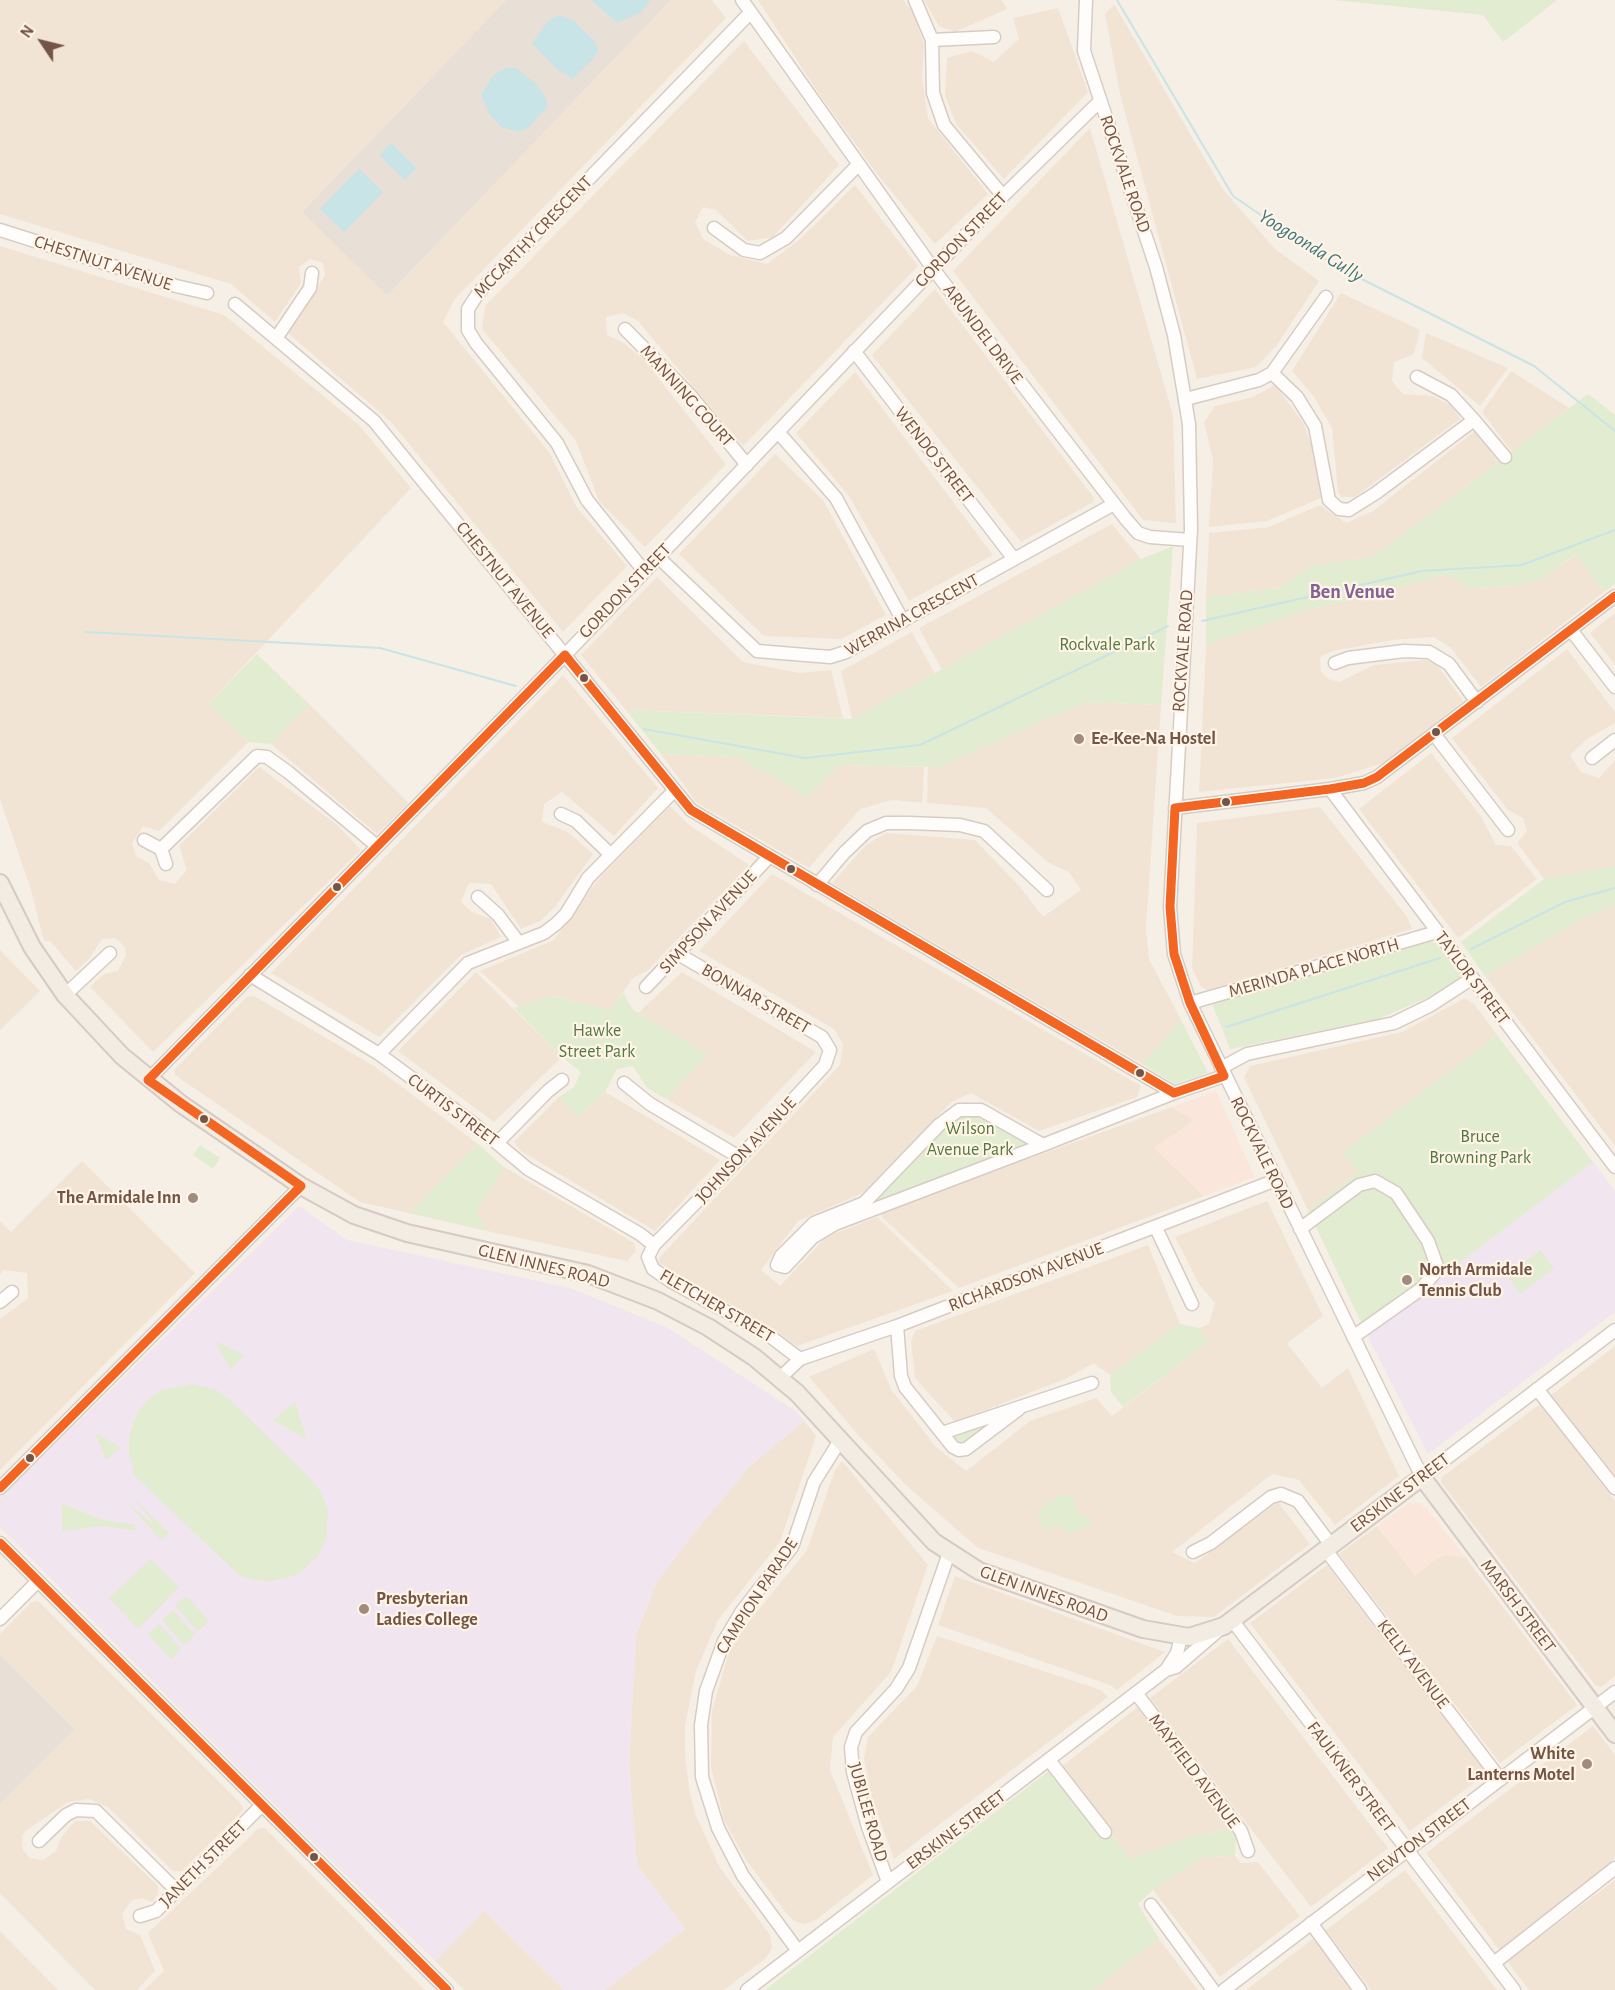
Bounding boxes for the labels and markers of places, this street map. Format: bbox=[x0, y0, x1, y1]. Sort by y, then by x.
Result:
unlabelled marker bbox=[578, 672, 590, 684]
unlabelled marker bbox=[1430, 726, 1442, 738]
place label: Ee-Kee-Na Hostel bbox=[1091, 728, 1216, 750]
marker: Ee-Kee-Na Hostel bbox=[1072, 732, 1086, 746]
unlabelled marker bbox=[1220, 796, 1232, 808]
unlabelled marker bbox=[785, 863, 797, 875]
unlabelled marker bbox=[331, 881, 343, 893]
unlabelled marker bbox=[1134, 1067, 1146, 1079]
unlabelled marker bbox=[198, 1113, 210, 1125]
place label: The Armidale Inn bbox=[57, 1187, 181, 1209]
marker: The Armidale Inn bbox=[186, 1191, 200, 1205]
place label: North Armidale Tennis Club bbox=[1419, 1259, 1532, 1302]
marker: North Armidale Tennis Club bbox=[1400, 1273, 1414, 1287]
unlabelled marker bbox=[24, 1452, 36, 1464]
place label: Presbyterian Ladies College bbox=[376, 1588, 478, 1630]
marker: Presbyterian Ladies College bbox=[357, 1602, 371, 1616]
place label: White Lanterns Motel bbox=[1467, 1743, 1575, 1786]
marker: White Lanterns Motel bbox=[1580, 1757, 1594, 1771]
unlabelled marker bbox=[308, 1851, 320, 1863]

